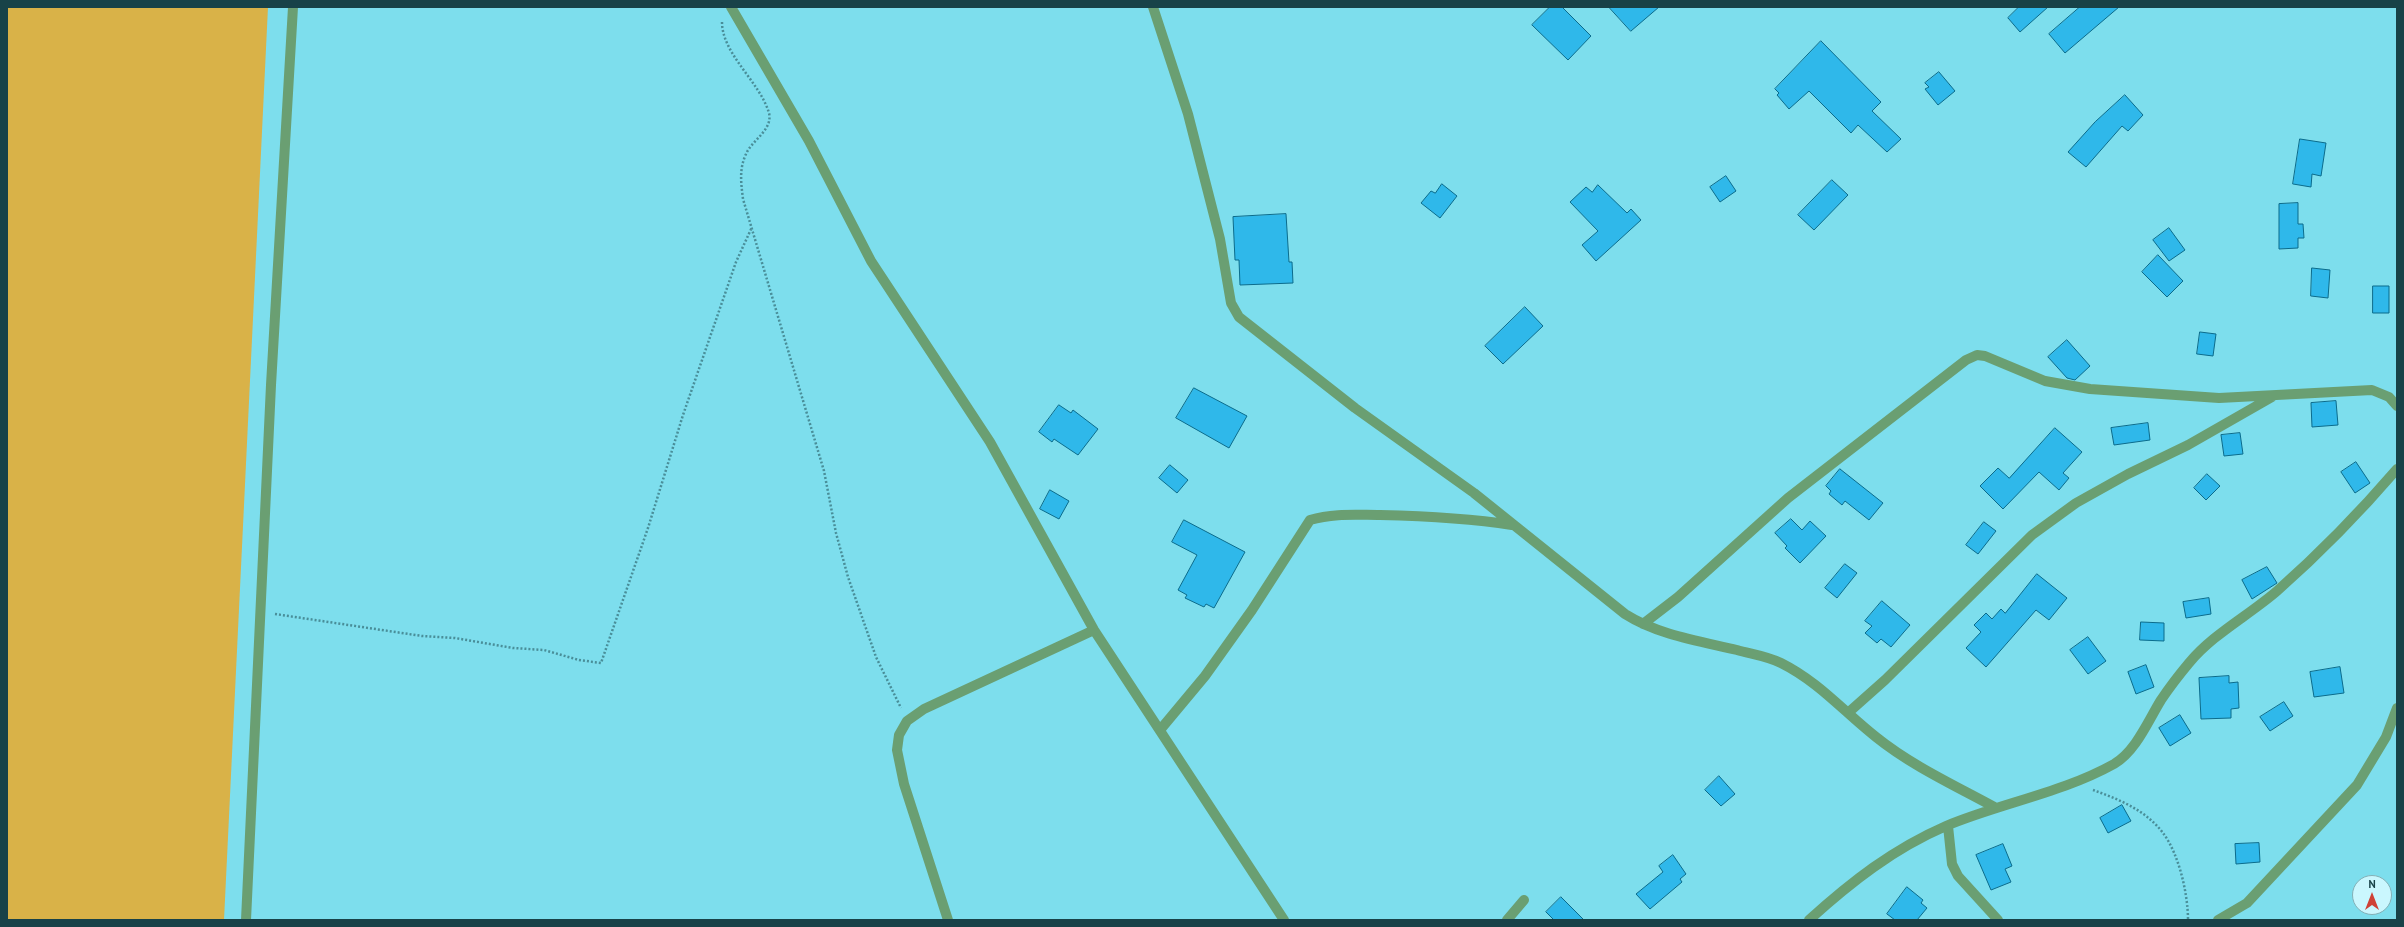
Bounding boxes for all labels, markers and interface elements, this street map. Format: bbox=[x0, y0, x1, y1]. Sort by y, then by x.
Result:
north arrow bbox=[2352, 875, 2392, 915]
text: N bbox=[2368, 877, 2376, 891]

